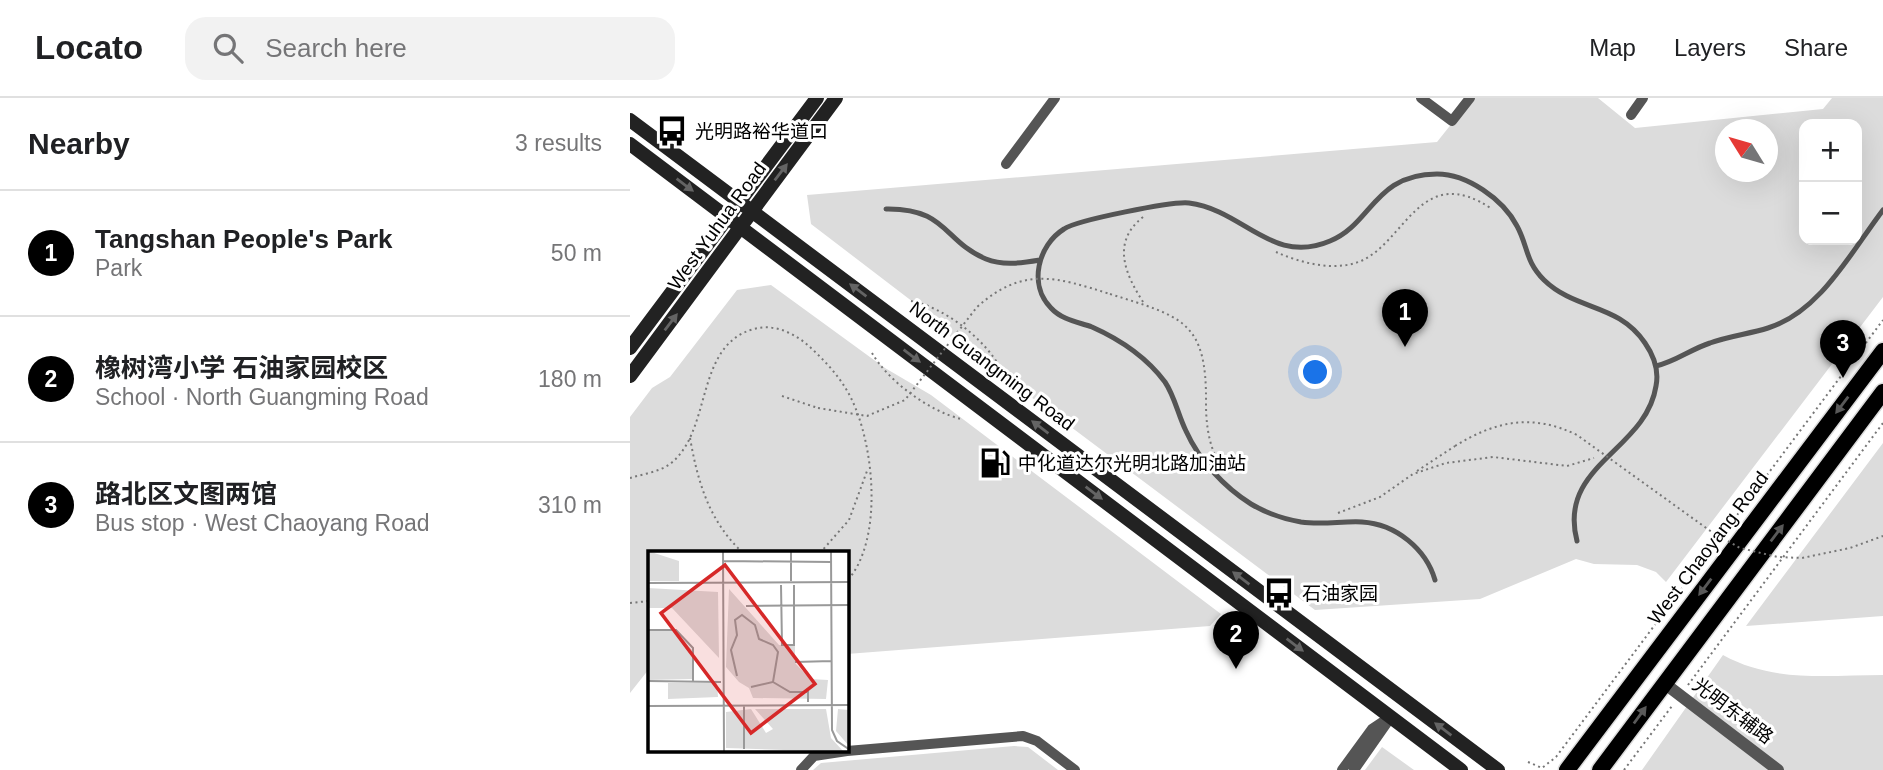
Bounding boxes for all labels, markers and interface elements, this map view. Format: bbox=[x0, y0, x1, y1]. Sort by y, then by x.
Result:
search box bbox=[185, 17, 675, 80]
text: Locato bbox=[35, 29, 143, 66]
icon: search bbox=[209, 29, 247, 67]
text: Search here bbox=[265, 33, 407, 63]
text: Map bbox=[1589, 34, 1636, 61]
text: Layers bbox=[1674, 34, 1746, 61]
text: Share bbox=[1784, 34, 1848, 61]
bus stop icon: 光明路裕华道口 bbox=[655, 114, 689, 148]
north arrow bbox=[1715, 119, 1778, 182]
map controls bbox=[1799, 119, 1862, 245]
button: + bbox=[1799, 119, 1862, 182]
place label: 光明路裕华道口 bbox=[695, 121, 828, 142]
text: Nearby bbox=[28, 127, 130, 160]
text: 3 results bbox=[515, 130, 602, 156]
street label: West Yuhua Road bbox=[664, 158, 770, 294]
one-way arrow bbox=[773, 163, 787, 181]
one-way arrow bbox=[675, 178, 693, 193]
button: − bbox=[1799, 182, 1862, 245]
text: Tangshan People's Park bbox=[95, 224, 393, 254]
text: 1 bbox=[45, 240, 57, 266]
text: 50 m bbox=[551, 240, 602, 266]
text: Park bbox=[95, 255, 142, 281]
one-way arrow bbox=[849, 283, 867, 297]
pin: 1 bbox=[1382, 289, 1428, 347]
street label: North Guangming Road bbox=[906, 297, 1078, 435]
one-way arrow bbox=[663, 313, 678, 331]
pin: 3 bbox=[1820, 320, 1866, 378]
one-way arrow bbox=[903, 349, 921, 363]
text: 橡树湾小学 石油家园校区 bbox=[95, 353, 388, 383]
your location bbox=[1298, 355, 1332, 389]
text: 2 bbox=[45, 366, 57, 392]
text: 180 m bbox=[538, 366, 602, 392]
text: School · North Guangming Road bbox=[95, 384, 429, 410]
one-way arrow bbox=[1835, 396, 1849, 414]
one-way arrow bbox=[1031, 420, 1049, 434]
fuel station icon: 中化道达尔光明北路加油站 bbox=[978, 446, 1012, 480]
place label: 中化道达尔光明北路加油站 bbox=[1018, 453, 1246, 474]
street label: West Chaoyang Road bbox=[1644, 468, 1772, 628]
text: 路北区文图两馆 bbox=[95, 479, 277, 509]
one-way arrow bbox=[1085, 486, 1103, 500]
text: 3 bbox=[45, 492, 57, 518]
text: 310 m bbox=[538, 492, 602, 518]
text: Bus stop · West Chaoyang Road bbox=[95, 510, 430, 536]
one-way arrow bbox=[1769, 524, 1783, 542]
inset map bbox=[648, 551, 849, 752]
one-way arrow bbox=[1233, 570, 1251, 585]
bus stop icon: 石油家园 bbox=[1262, 576, 1296, 610]
one-way arrow bbox=[1698, 578, 1712, 596]
place label: 石油家园 bbox=[1302, 583, 1378, 604]
pin: 2 bbox=[1213, 611, 1259, 669]
one-way arrow bbox=[1286, 638, 1304, 652]
street label: 光明东辅路 bbox=[1689, 674, 1777, 748]
one-way arrow bbox=[1633, 706, 1647, 724]
one-way arrow bbox=[1434, 722, 1452, 736]

